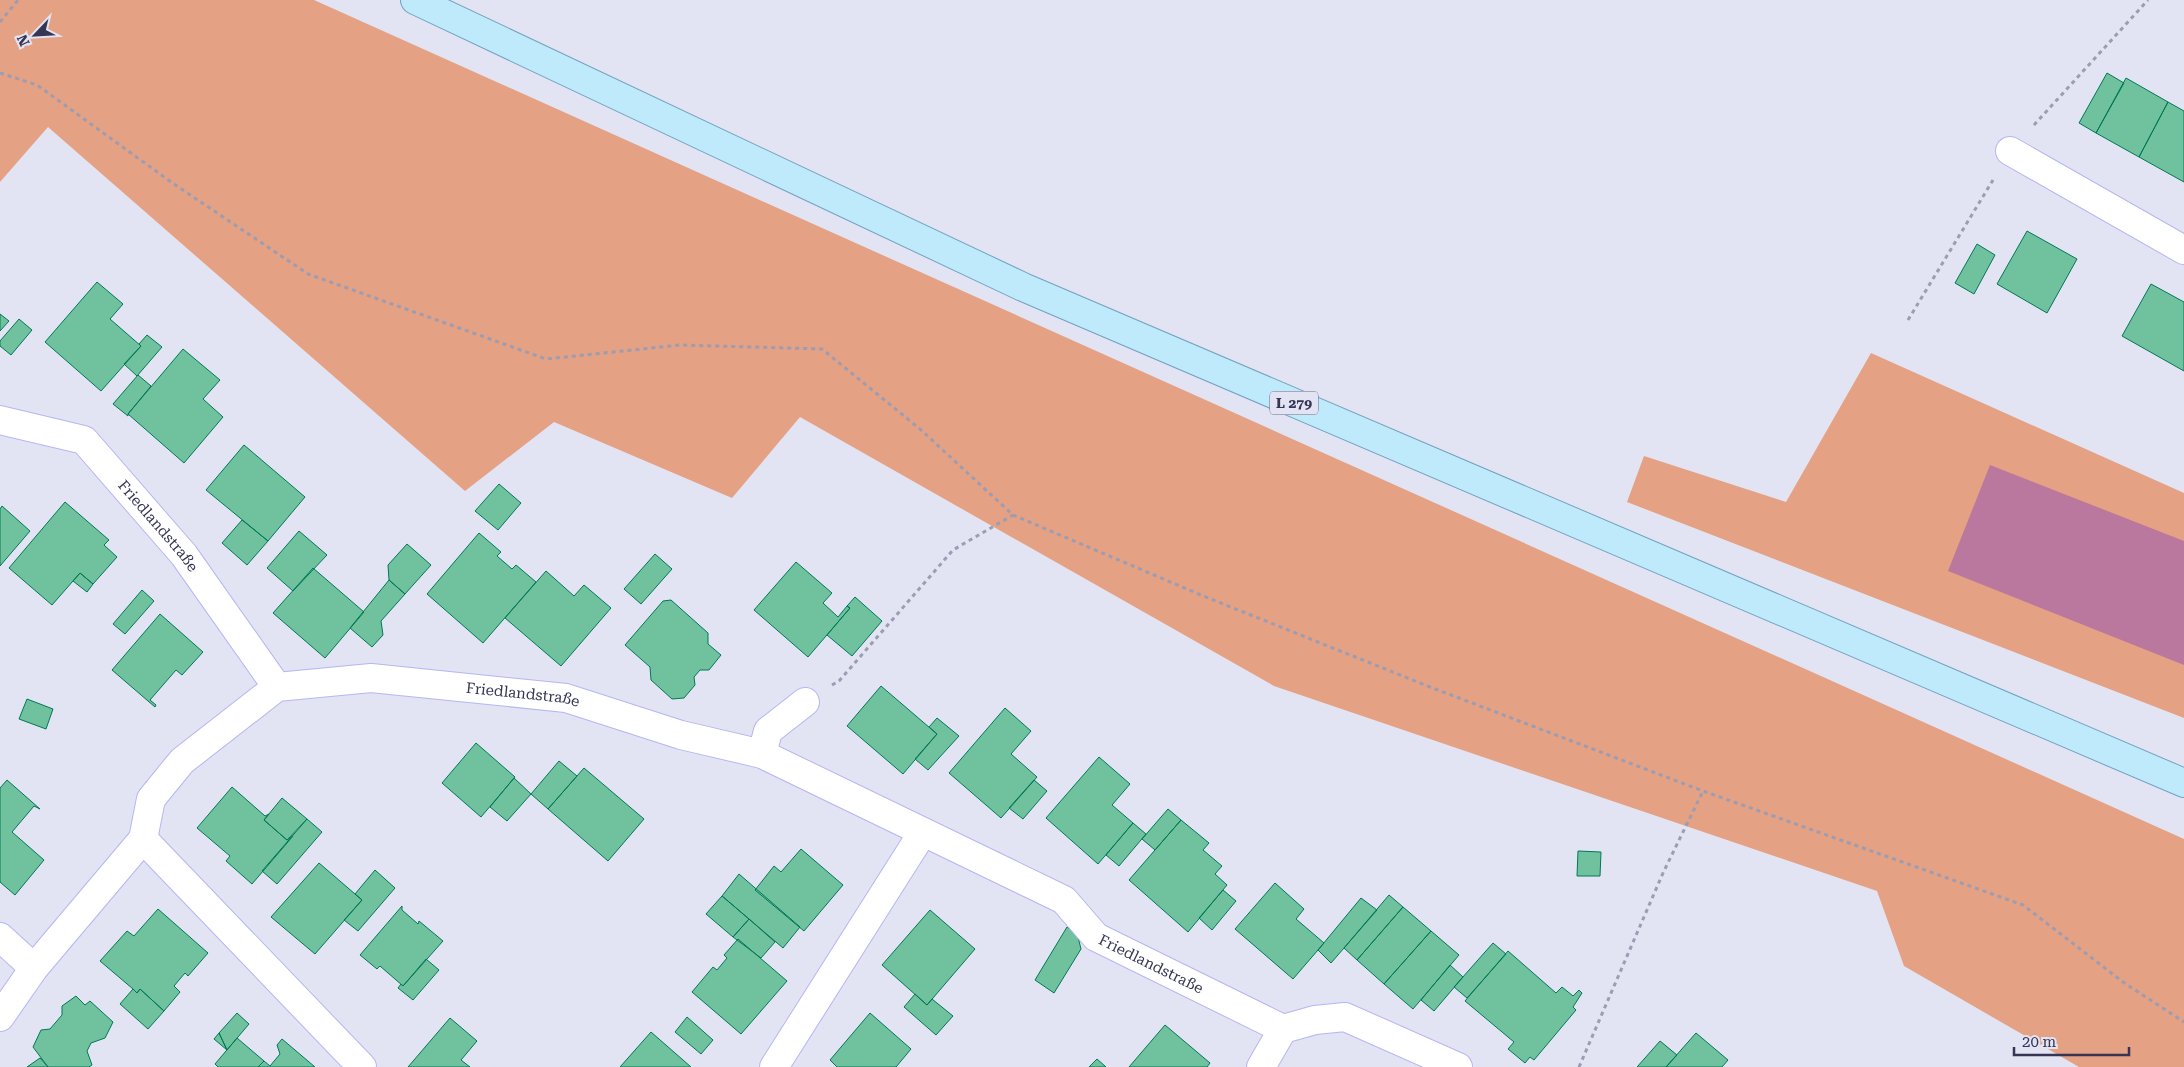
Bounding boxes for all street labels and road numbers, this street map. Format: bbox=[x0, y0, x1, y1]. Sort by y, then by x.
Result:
road number: L 279 bbox=[1270, 392, 1318, 414]
street label: Friedlandstraße bbox=[114, 477, 202, 575]
street label: Friedlandstraße bbox=[465, 679, 582, 711]
street label: Friedlandstraße bbox=[1096, 931, 1206, 997]

